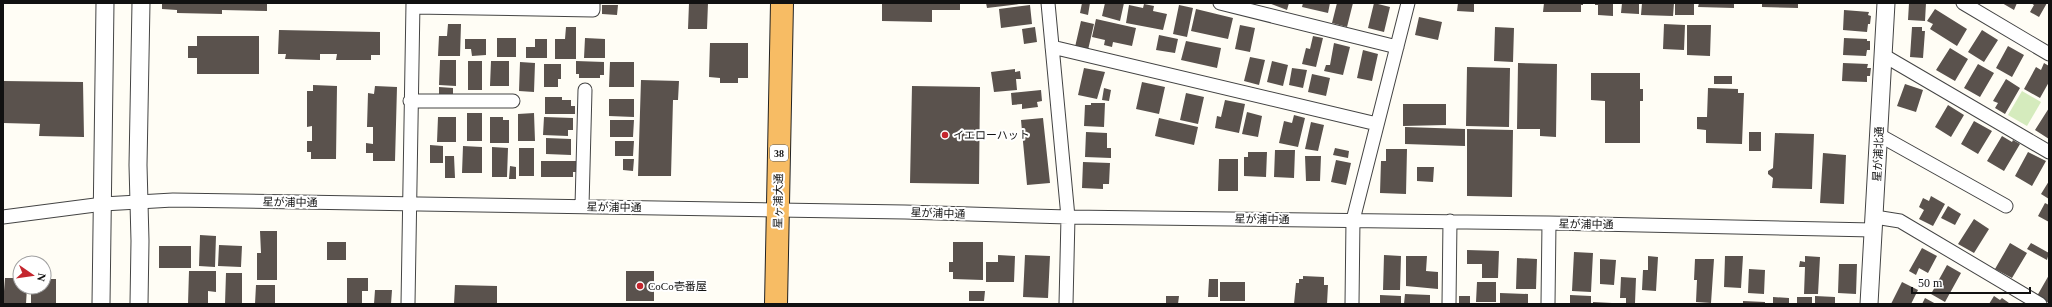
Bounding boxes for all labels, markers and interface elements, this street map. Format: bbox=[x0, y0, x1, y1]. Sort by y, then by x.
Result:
street label: 星が浦北通 bbox=[1871, 126, 1885, 182]
place label: イエローハット bbox=[953, 129, 1030, 141]
marker: イエローハット bbox=[940, 130, 950, 140]
road number: 38 bbox=[770, 145, 788, 161]
street label: 星ヶ浦大通 bbox=[772, 173, 784, 229]
street label: 星が浦中通 bbox=[262, 196, 318, 208]
street label: 星が浦中通 bbox=[586, 201, 642, 213]
street label: 星が浦中通 bbox=[910, 206, 966, 220]
street label: 星が浦中通 bbox=[1234, 213, 1290, 225]
street label: 星が浦中通 bbox=[1558, 218, 1614, 230]
north arrow bbox=[12, 255, 52, 295]
scale bar bbox=[1912, 269, 2030, 295]
text: N bbox=[35, 272, 48, 283]
text: 50 m bbox=[1918, 276, 1943, 290]
place label: CoCo壱番屋 bbox=[648, 280, 707, 292]
marker: CoCo壱番屋 bbox=[635, 281, 645, 291]

